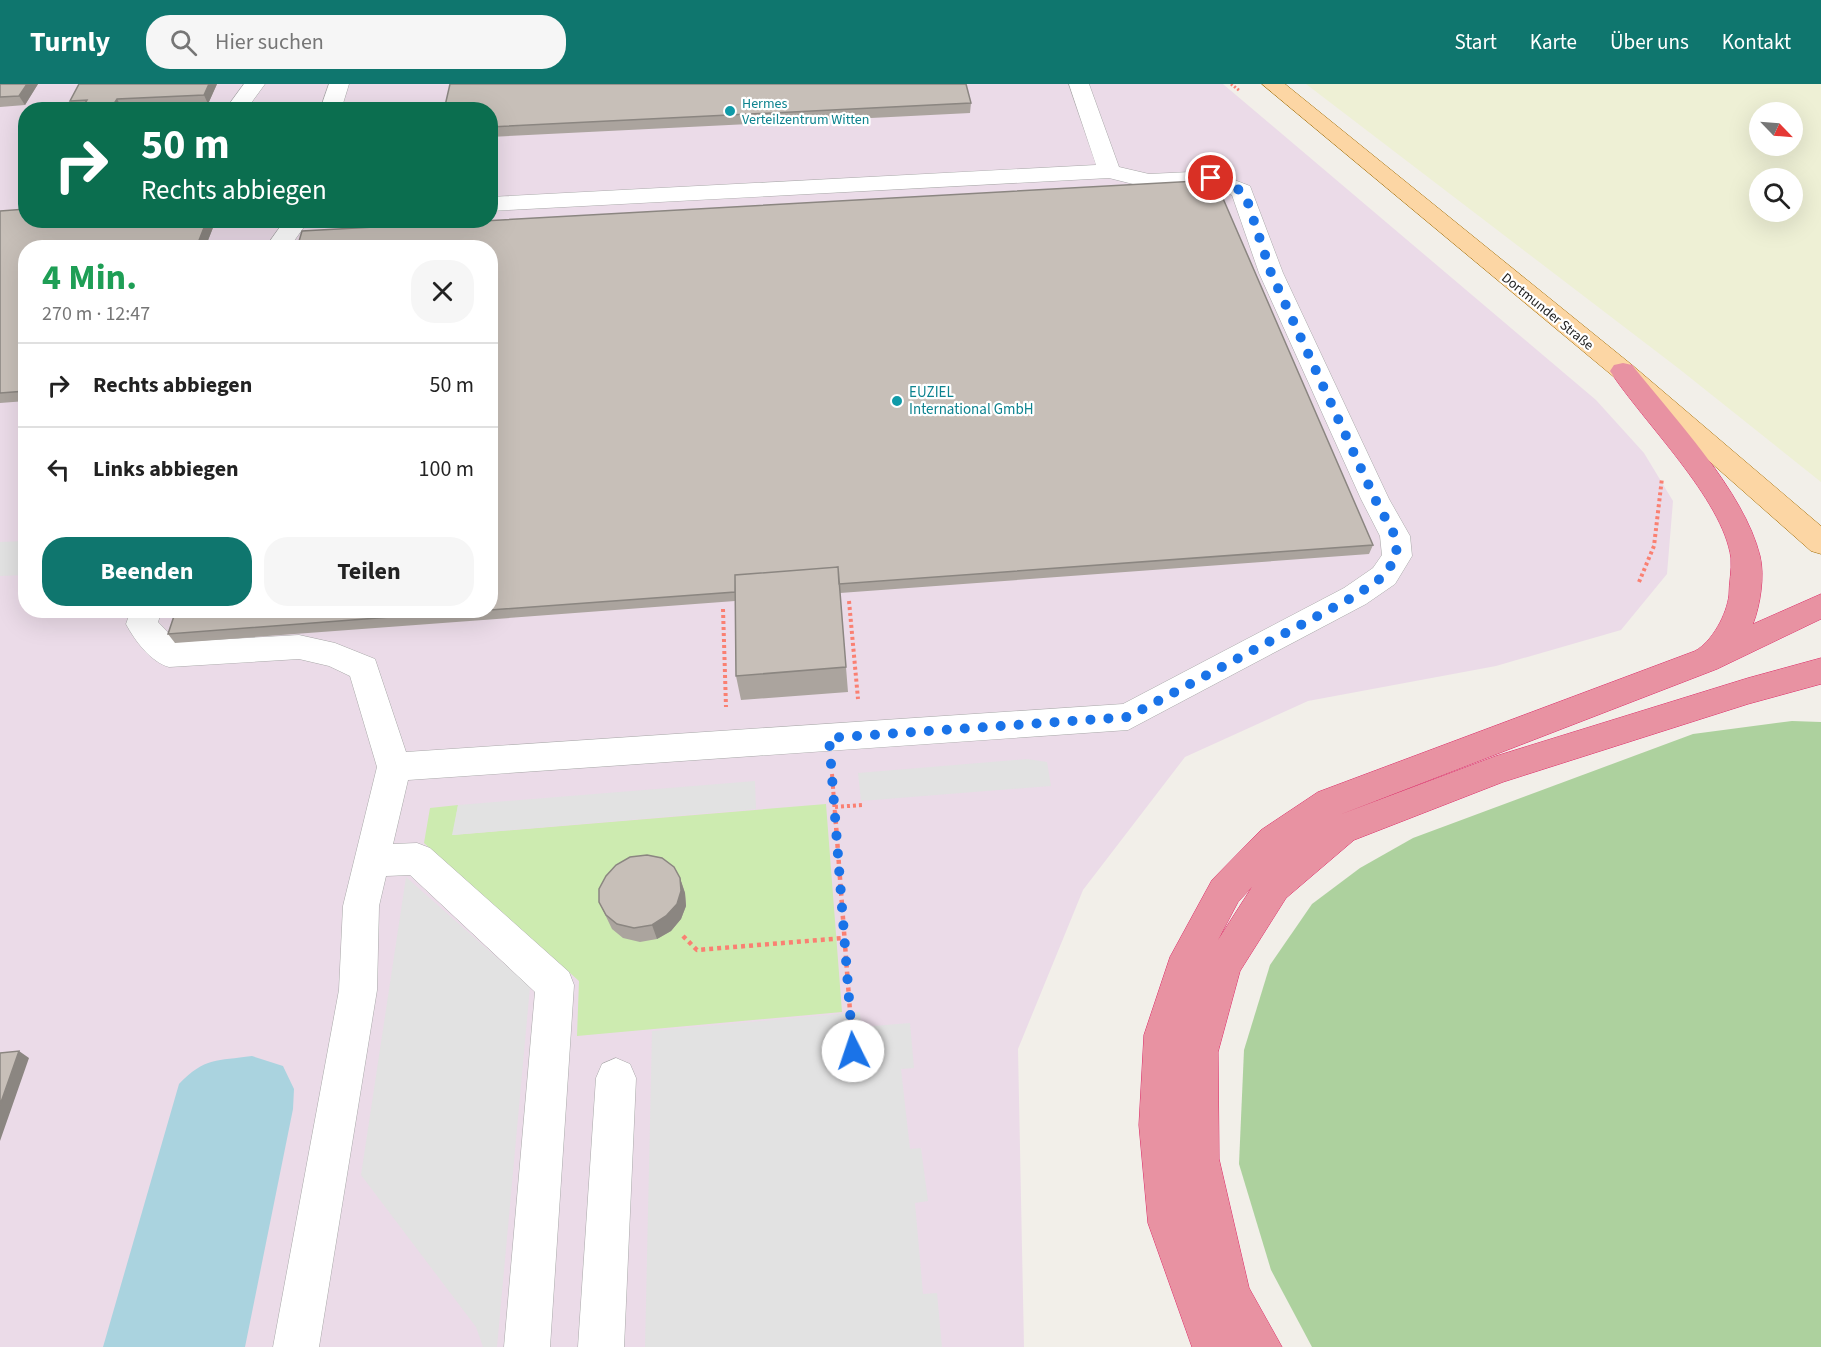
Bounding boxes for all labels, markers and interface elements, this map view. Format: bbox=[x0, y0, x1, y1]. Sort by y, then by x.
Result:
search box bbox=[146, 15, 566, 69]
text: Turnly bbox=[30, 22, 110, 62]
icon: search bbox=[167, 26, 200, 59]
text: Hier suchen bbox=[215, 26, 324, 58]
text: Start bbox=[1454, 27, 1497, 57]
text: Karte bbox=[1530, 27, 1577, 57]
text: Über uns bbox=[1610, 27, 1689, 57]
text: Kontakt bbox=[1722, 27, 1791, 57]
place label: Hermes Verteilzentrum Witten bbox=[742, 94, 869, 130]
north arrow bbox=[1749, 102, 1803, 156]
map controls bbox=[1749, 102, 1803, 222]
marker: Hermes Verteilzentrum Witten bbox=[723, 104, 737, 118]
text: 50 m bbox=[141, 115, 230, 175]
icon: right bbox=[42, 126, 120, 204]
pin bbox=[1185, 152, 1236, 203]
icon: arrive bbox=[1194, 161, 1227, 194]
button: search bbox=[1749, 168, 1803, 222]
text: Rechts abbiegen bbox=[141, 171, 327, 210]
text: 4 Min. bbox=[42, 252, 137, 303]
button: close bbox=[411, 260, 474, 323]
street label: Dortmunder Straße bbox=[1497, 268, 1598, 355]
text: 270 m · 12:47 bbox=[42, 300, 150, 328]
icon: right bbox=[42, 369, 75, 402]
text: Rechts abbiegen bbox=[93, 369, 252, 401]
text: 50 m bbox=[429, 369, 474, 401]
place label: EUZIEL International GmbH bbox=[909, 382, 1033, 420]
marker: EUZIEL International GmbH bbox=[890, 394, 904, 408]
icon: left bbox=[42, 453, 75, 486]
text: Links abbiegen bbox=[93, 453, 239, 485]
text: 100 m bbox=[419, 453, 474, 485]
button: Beenden bbox=[42, 537, 252, 606]
button: Teilen bbox=[264, 537, 474, 606]
position arrow bbox=[821, 1019, 885, 1083]

